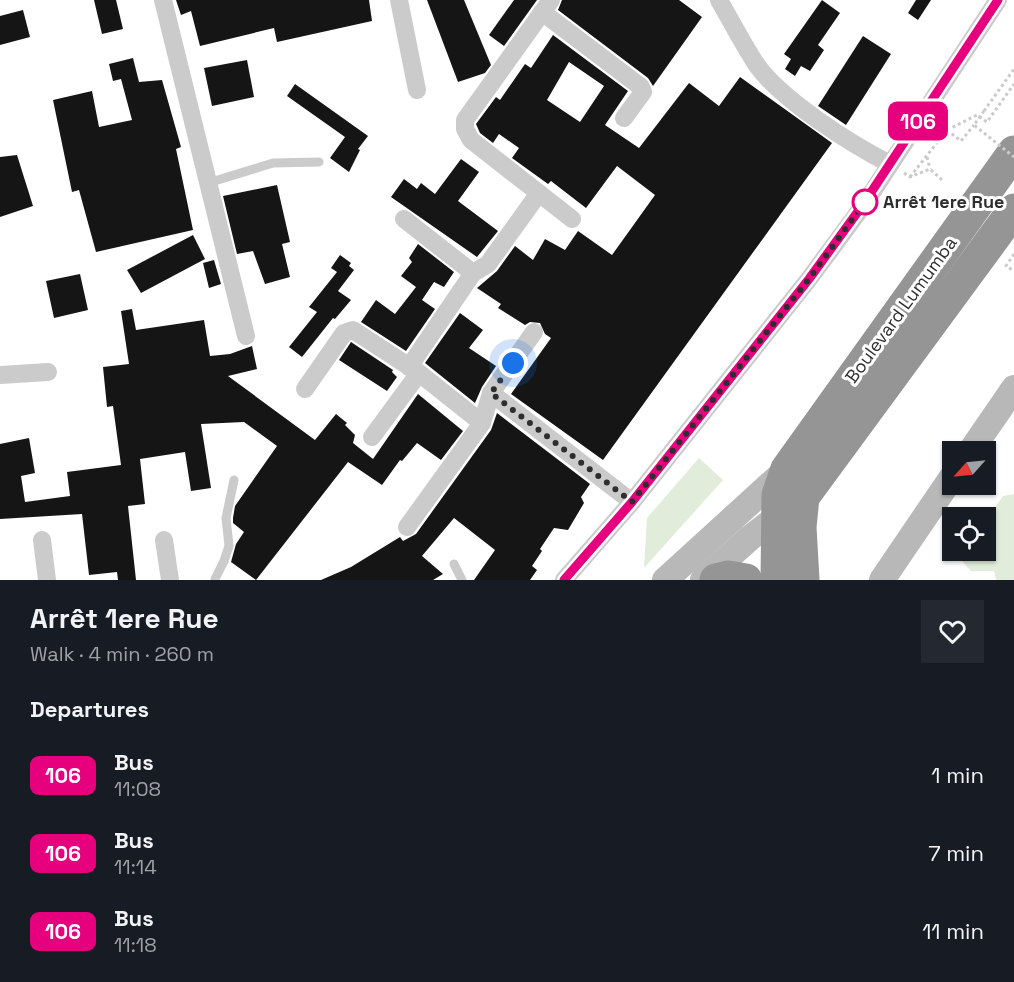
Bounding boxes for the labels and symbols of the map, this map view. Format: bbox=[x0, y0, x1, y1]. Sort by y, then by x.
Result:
line badge: 106 bbox=[884, 102, 952, 140]
marker: Arrêt 1ere Rue bbox=[852, 189, 878, 215]
place label: Arrêt 1ere Rue bbox=[883, 190, 1004, 213]
street label: Boulevard Lumumba bbox=[840, 232, 962, 388]
your location bbox=[498, 348, 528, 378]
north arrow bbox=[942, 441, 996, 495]

